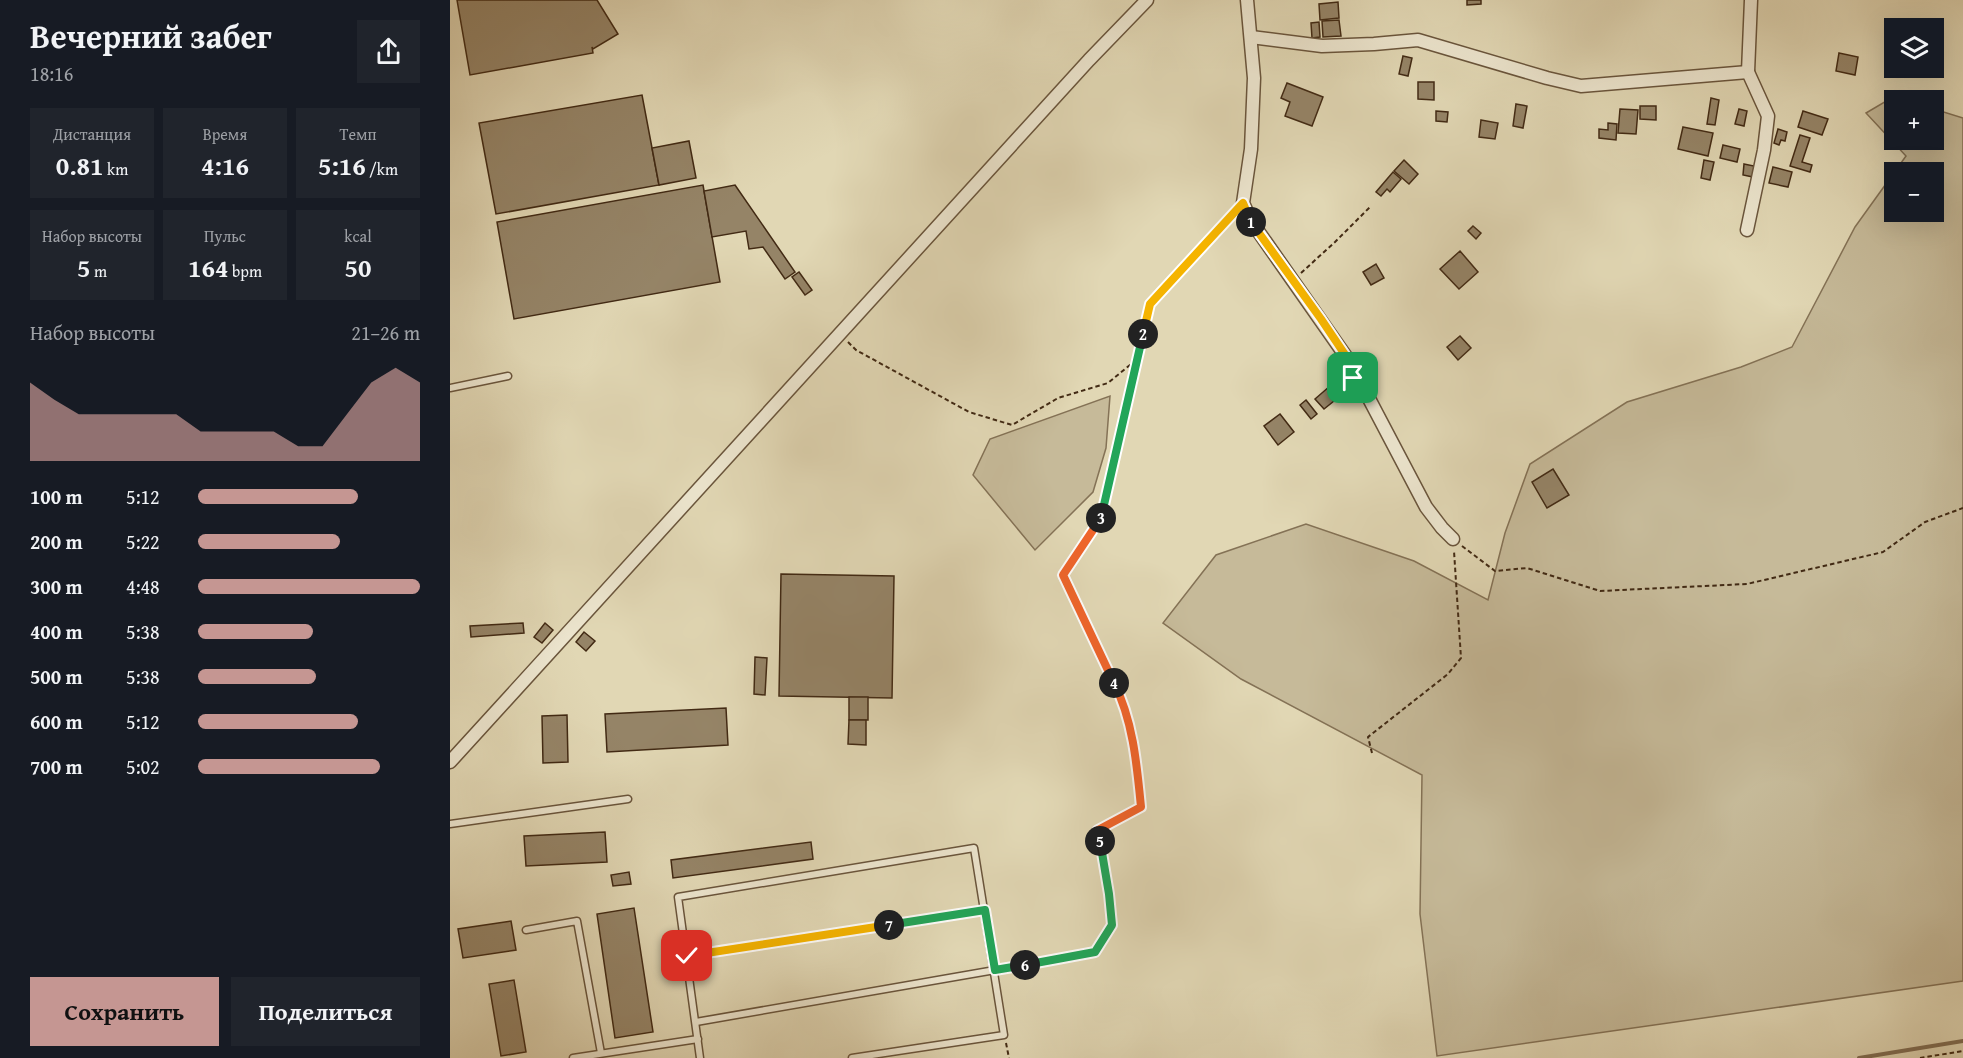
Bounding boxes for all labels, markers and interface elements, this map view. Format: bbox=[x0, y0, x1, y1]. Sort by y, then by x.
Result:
text: Вечерний забег bbox=[30, 12, 272, 60]
map controls bbox=[1884, 18, 1944, 222]
button: layers bbox=[1884, 18, 1944, 78]
button: share bbox=[357, 20, 420, 83]
text: 18:16 bbox=[30, 59, 73, 88]
button: + bbox=[1884, 90, 1944, 150]
text: Дистанция bbox=[53, 122, 131, 146]
text: Время bbox=[203, 122, 247, 146]
text: Темп bbox=[340, 122, 376, 146]
text: 0.81 bbox=[56, 146, 104, 185]
text: 4:16 bbox=[201, 146, 249, 185]
text: 5:16 bbox=[318, 146, 366, 185]
text: km bbox=[104, 157, 128, 181]
text: /km bbox=[366, 157, 398, 181]
button: − bbox=[1884, 162, 1944, 222]
pin: 1 bbox=[1236, 207, 1266, 237]
text: 1 bbox=[1247, 210, 1255, 234]
text: Набор высоты bbox=[42, 224, 142, 248]
text: Пульс bbox=[204, 224, 246, 248]
text: kcal bbox=[344, 224, 372, 248]
text: 5 bbox=[77, 248, 90, 287]
text: 164 bbox=[188, 248, 228, 287]
text: 50 bbox=[345, 248, 371, 287]
text: m bbox=[90, 259, 107, 283]
text: bpm bbox=[228, 259, 262, 283]
text: Набор высоты bbox=[30, 318, 155, 347]
text: 21–26 m bbox=[351, 318, 420, 347]
pin: 2 bbox=[1128, 319, 1158, 349]
text: 2 bbox=[1139, 322, 1147, 346]
pin bbox=[1327, 352, 1378, 403]
icon: arrive bbox=[1336, 361, 1369, 394]
text: 100 m bbox=[30, 482, 83, 511]
text: 5:12 bbox=[126, 482, 160, 511]
pin: 3 bbox=[1086, 503, 1116, 533]
text: 3 bbox=[1097, 506, 1105, 530]
text: 200 m bbox=[30, 527, 83, 556]
text: 5:22 bbox=[126, 527, 160, 556]
text: 300 m bbox=[30, 572, 83, 601]
text: 4:48 bbox=[126, 572, 160, 601]
text: 400 m bbox=[30, 617, 83, 646]
text: 5:38 bbox=[126, 617, 160, 646]
text: 500 m bbox=[30, 662, 83, 691]
text: 5:38 bbox=[126, 662, 160, 691]
pin: 4 bbox=[1099, 668, 1129, 698]
text: 4 bbox=[1110, 671, 1118, 695]
text: 600 m bbox=[30, 707, 83, 736]
text: 5:12 bbox=[126, 707, 160, 736]
text: 700 m bbox=[30, 752, 83, 781]
text: 5:02 bbox=[126, 752, 160, 781]
pin: 5 bbox=[1085, 826, 1115, 856]
text: 5 bbox=[1096, 829, 1104, 853]
pin: 7 bbox=[874, 910, 904, 940]
text: 7 bbox=[885, 913, 893, 937]
pin bbox=[661, 930, 712, 981]
icon: check bbox=[670, 939, 703, 972]
pin: 6 bbox=[1010, 950, 1040, 980]
text: 6 bbox=[1021, 953, 1029, 977]
button: Сохранить bbox=[30, 977, 219, 1046]
button: Поделиться bbox=[231, 977, 420, 1046]

